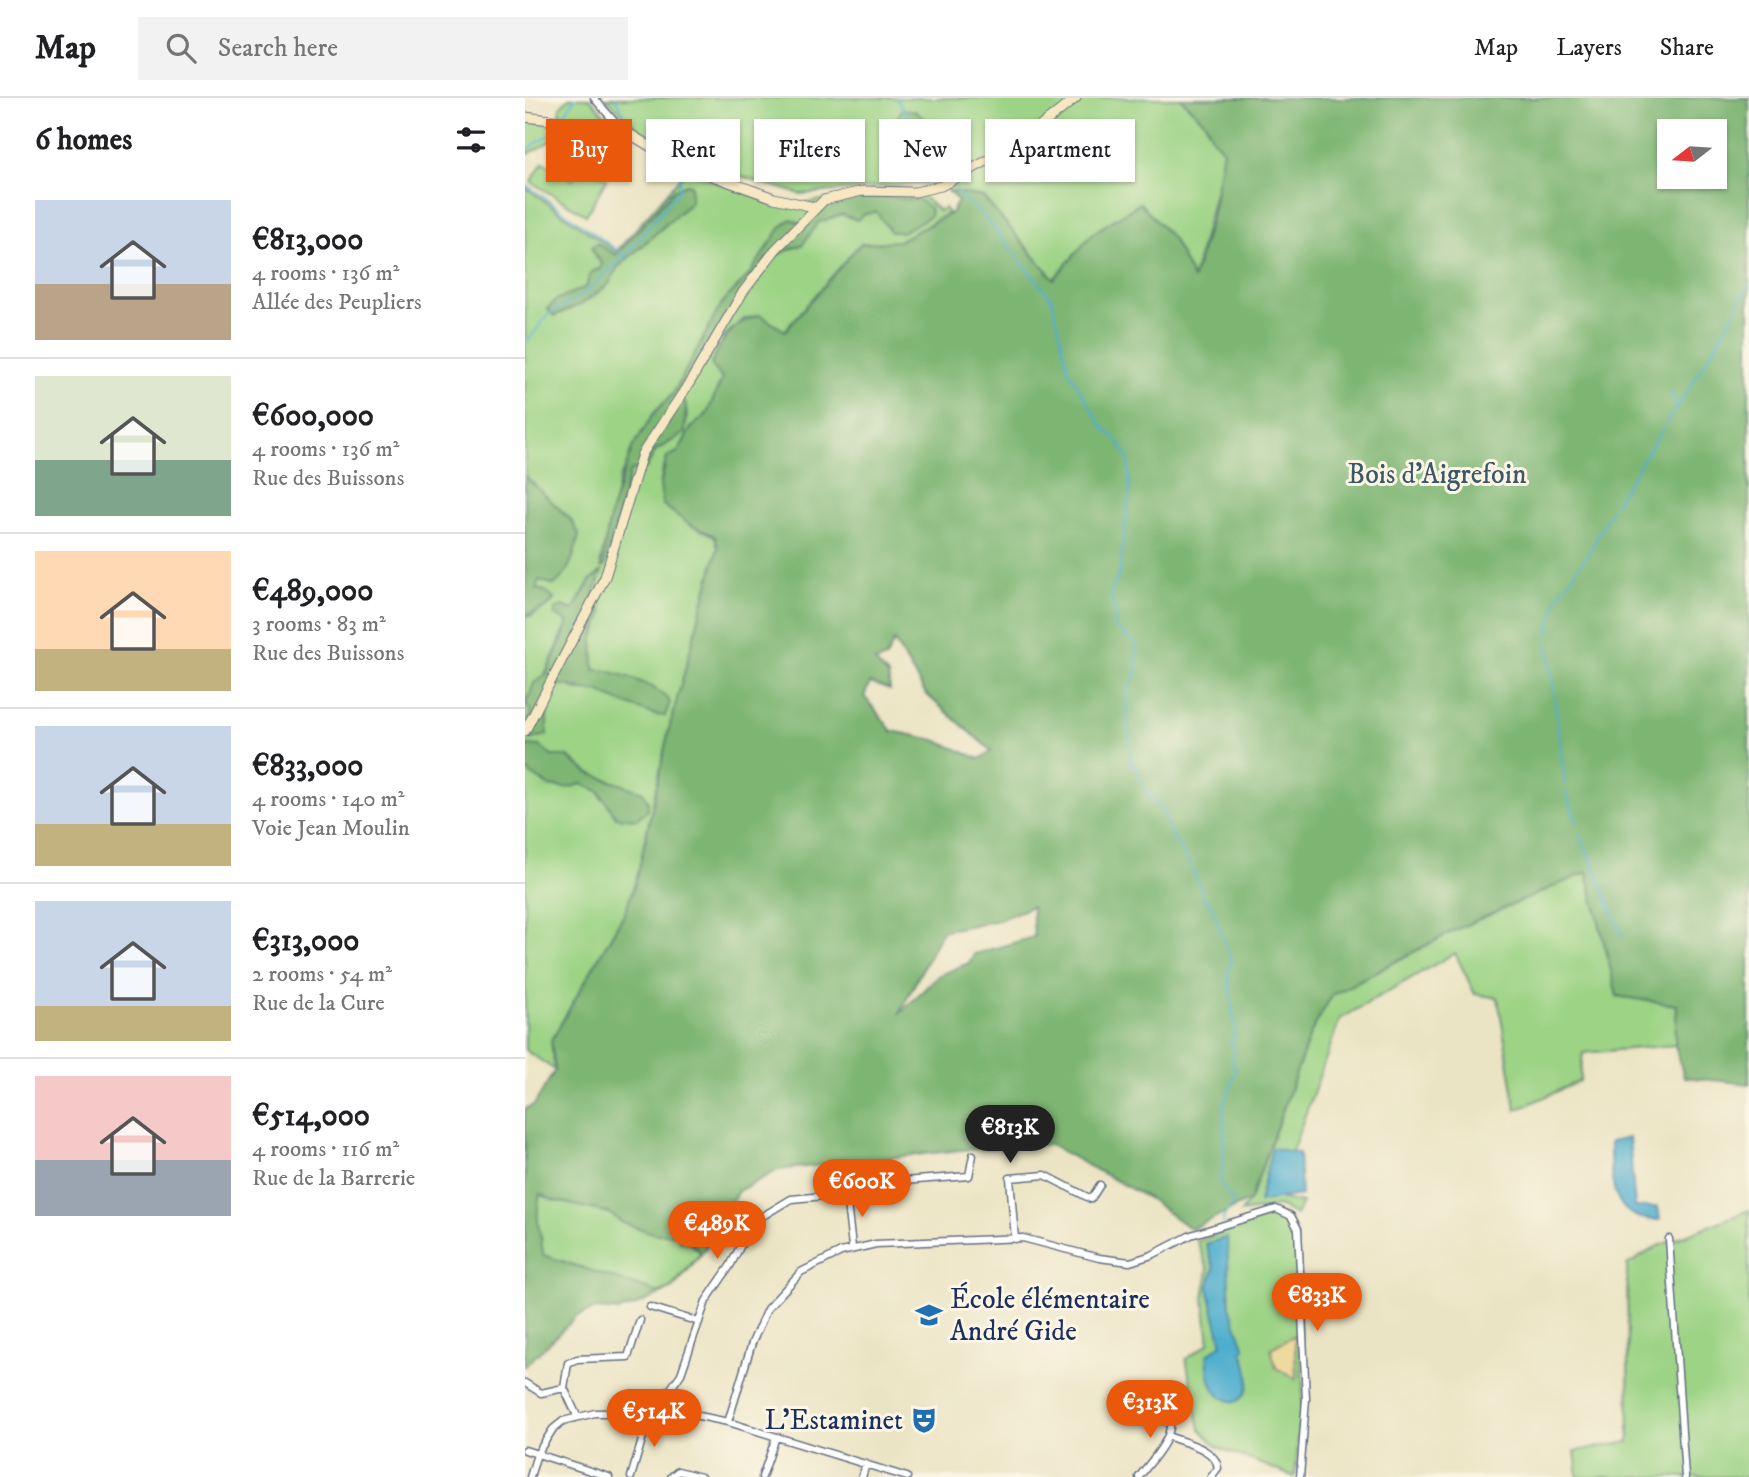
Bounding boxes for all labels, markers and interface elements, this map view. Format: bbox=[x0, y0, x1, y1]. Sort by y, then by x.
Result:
search box bbox=[138, 17, 628, 80]
text: Map bbox=[35, 28, 96, 69]
icon: search bbox=[162, 29, 200, 67]
text: Search here bbox=[218, 32, 338, 65]
text: Map bbox=[1474, 33, 1518, 63]
text: Layers bbox=[1556, 33, 1622, 63]
text: Share bbox=[1660, 33, 1714, 63]
chip: Buy bbox=[546, 119, 632, 182]
chip: Rent bbox=[646, 119, 740, 182]
chip: Filters bbox=[754, 119, 865, 182]
chip: New bbox=[879, 119, 971, 182]
chip: Apartment bbox=[985, 119, 1135, 182]
north arrow bbox=[1657, 119, 1727, 189]
map controls bbox=[1657, 119, 1727, 189]
icon: filters bbox=[452, 121, 490, 159]
text: 6 homes bbox=[35, 122, 132, 159]
text: €813,000 bbox=[252, 222, 363, 259]
icon: home bbox=[91, 228, 175, 312]
text: 4 rooms · 136 m² bbox=[252, 259, 399, 288]
text: Allée des Peupliers bbox=[252, 288, 422, 317]
text: €600,000 bbox=[252, 398, 374, 435]
icon: home bbox=[91, 404, 175, 488]
text: 4 rooms · 136 m² bbox=[252, 435, 399, 464]
park label: Bois d'Aigrefoin bbox=[1347, 457, 1527, 492]
text: Rue des Buissons bbox=[252, 464, 404, 493]
text: €489,000 bbox=[252, 573, 373, 610]
icon: home bbox=[91, 579, 175, 663]
text: 3 rooms · 83 m² bbox=[252, 610, 386, 639]
text: Rue des Buissons bbox=[252, 639, 404, 668]
text: €833,000 bbox=[252, 748, 364, 785]
icon: home bbox=[91, 754, 175, 838]
text: 4 rooms · 140 m² bbox=[252, 785, 405, 814]
text: Voie Jean Moulin bbox=[252, 814, 410, 843]
text: €313,000 bbox=[252, 923, 360, 960]
icon: home bbox=[91, 929, 175, 1013]
text: 2 rooms · 54 m² bbox=[252, 960, 392, 989]
text: Rue de la Cure bbox=[252, 989, 385, 1018]
text: €514,000 bbox=[252, 1098, 370, 1135]
icon: home bbox=[91, 1104, 175, 1188]
pin: €813K bbox=[961, 1105, 1059, 1165]
text: €813K bbox=[981, 1113, 1039, 1142]
text: 4 rooms · 116 m² bbox=[252, 1135, 399, 1164]
pin: €600K bbox=[813, 1160, 911, 1219]
text: Rue de la Barrerie bbox=[252, 1164, 415, 1193]
text: €600K bbox=[829, 1167, 895, 1196]
pin: €489K bbox=[668, 1202, 766, 1261]
text: €489K bbox=[684, 1209, 750, 1238]
pin: €833K bbox=[1268, 1274, 1366, 1333]
text: €833K bbox=[1288, 1281, 1346, 1310]
place label: École élémentaire André Gide bbox=[950, 1282, 1150, 1349]
school or university icon: École élémentaire André Gide bbox=[914, 1300, 944, 1330]
pin: €313K bbox=[1101, 1380, 1199, 1440]
text: €313K bbox=[1122, 1388, 1178, 1417]
pin: €514K bbox=[605, 1390, 703, 1449]
text: €514K bbox=[623, 1397, 685, 1426]
place label: L'Estaminet bbox=[764, 1403, 903, 1438]
theatre icon: L'Estaminet bbox=[909, 1405, 939, 1435]

